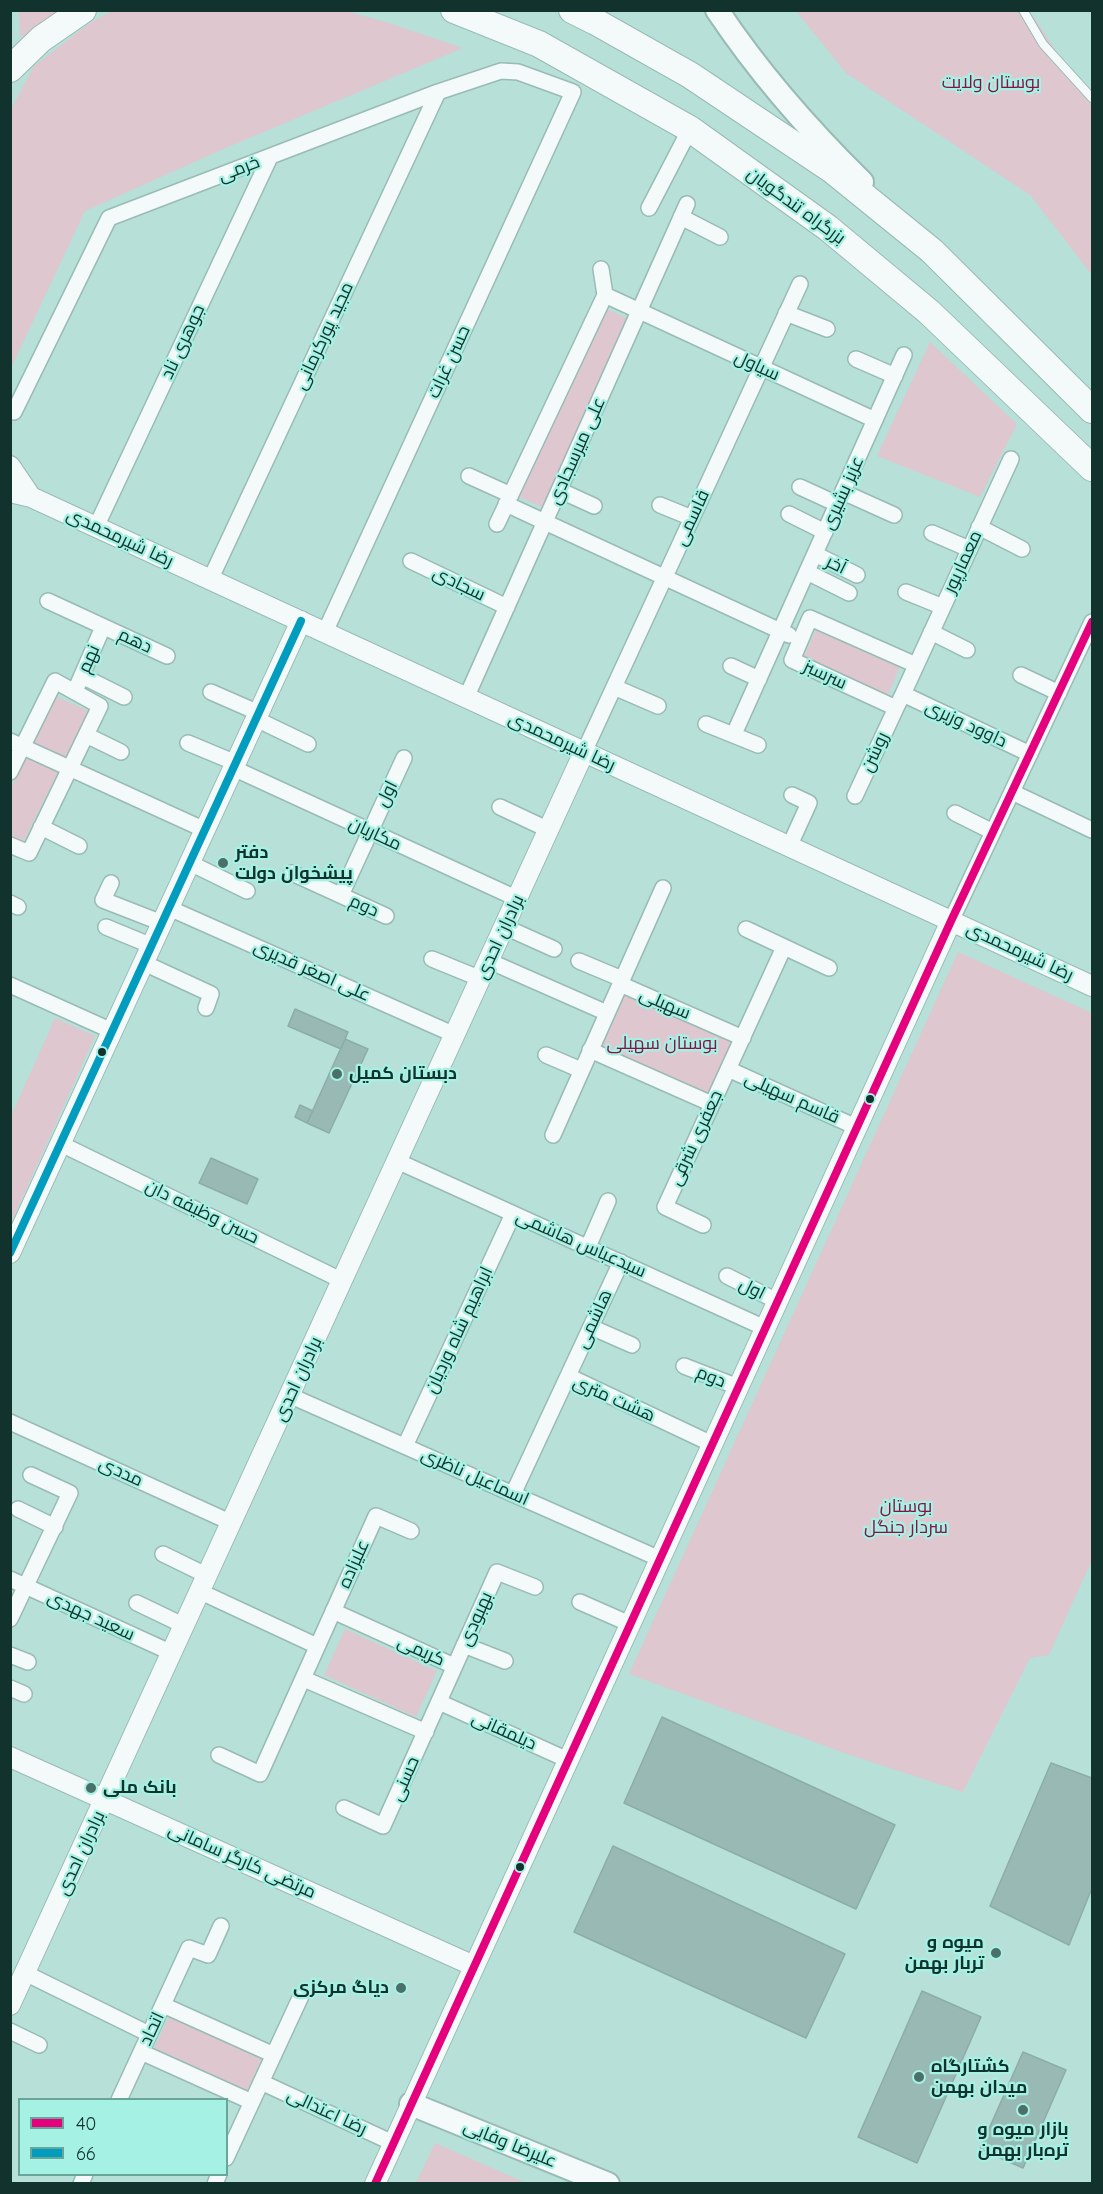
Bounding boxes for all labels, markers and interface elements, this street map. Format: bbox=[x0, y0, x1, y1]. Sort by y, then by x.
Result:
park label: بوستان ولایت bbox=[942, 72, 1040, 94]
street label: خرمی bbox=[215, 151, 263, 187]
street label: بزرگراه تندگویان bbox=[742, 163, 850, 249]
street label: مجید پورکرمانی bbox=[290, 279, 358, 393]
street label: جوهری ناد bbox=[156, 301, 210, 383]
street label: حسن غرات bbox=[423, 322, 475, 402]
street label: سیاول bbox=[731, 346, 783, 386]
street label: علی میرسجادی bbox=[544, 394, 610, 508]
street label: عزیز بشیری bbox=[817, 453, 869, 533]
street label: قاسمی bbox=[670, 487, 714, 549]
street label: رضا شیرمحمدی bbox=[63, 504, 177, 572]
street label: معمارپور bbox=[939, 527, 987, 597]
street label: آخر bbox=[822, 551, 850, 579]
street label: سجادی bbox=[429, 562, 489, 606]
street label: دهم bbox=[115, 624, 155, 658]
street label: نهم bbox=[73, 642, 105, 676]
street label: سرسبز bbox=[800, 656, 850, 694]
street label: داوود وزیری bbox=[922, 696, 1010, 752]
street label: رضا شیرمحمدی bbox=[505, 708, 619, 776]
street label: روشن bbox=[856, 729, 894, 775]
street label: اول bbox=[371, 777, 403, 811]
street label: مکاریان bbox=[345, 812, 405, 856]
place label: دفتر پیشخوان دولت bbox=[235, 842, 353, 884]
marker: دفتر پیشخوان دولت bbox=[216, 856, 230, 870]
street label: دوم bbox=[346, 890, 382, 922]
street label: برادران احدی bbox=[471, 891, 529, 983]
street label: رضا شیرمحمدی bbox=[963, 918, 1077, 986]
street label: علی اصغر قدیری bbox=[250, 936, 374, 1006]
street label: سهیلی bbox=[636, 984, 694, 1024]
park label: بوستان سهیلی bbox=[606, 1033, 718, 1055]
unlabelled marker bbox=[96, 1046, 108, 1058]
place label: دبستان کمیل bbox=[349, 1063, 457, 1085]
marker: دبستان کمیل bbox=[330, 1067, 344, 1081]
street label: قاسم سهیلی bbox=[741, 1068, 843, 1128]
street label: جعفری شرقی bbox=[665, 1087, 727, 1189]
unlabelled marker bbox=[864, 1093, 876, 1105]
street label: حسن وظیفه دان bbox=[142, 1175, 262, 1249]
street label: سیدعباس هاشمی bbox=[512, 1206, 650, 1282]
street label: ابراهیم شاه وردیان bbox=[420, 1263, 498, 1397]
street label: اول bbox=[735, 1273, 769, 1305]
street label: هاشمی bbox=[571, 1286, 617, 1352]
street label: برادران احدی bbox=[269, 1333, 327, 1425]
street label: دوم bbox=[693, 1361, 729, 1393]
street label: هشت متری bbox=[570, 1371, 658, 1427]
street label: اسماعیل ناظری bbox=[418, 1444, 532, 1510]
street label: مددی bbox=[96, 1452, 146, 1492]
park label: بوستان سردار جنگل bbox=[864, 1496, 948, 1538]
street label: علیزاده bbox=[334, 1536, 374, 1592]
street label: سعید جهدی bbox=[44, 1586, 138, 1646]
street label: بهبودی bbox=[455, 1588, 497, 1650]
street label: کریمی bbox=[394, 1631, 448, 1671]
street label: دیلمقانی bbox=[468, 1707, 540, 1755]
street label: حسنی bbox=[386, 1753, 424, 1805]
place label: بانک ملی bbox=[103, 1777, 177, 1799]
marker: بانک ملی bbox=[84, 1781, 98, 1795]
street label: برادران احدی bbox=[52, 1807, 110, 1899]
street label: مرتضی کارگر سامانی bbox=[165, 1819, 319, 1903]
unlabelled marker bbox=[514, 1861, 526, 1873]
place label: میوه و تربار بهمن bbox=[905, 1932, 984, 1974]
marker: میوه و تربار بهمن bbox=[989, 1946, 1003, 1960]
place label: دیاگ مرکزی bbox=[293, 1977, 389, 1999]
marker: دیاگ مرکزی bbox=[394, 1981, 408, 1995]
street label: اتحاد bbox=[135, 2009, 169, 2049]
place label: کشتارگاه میدان بهمن bbox=[931, 2056, 1027, 2098]
marker: کشتارگاه میدان بهمن bbox=[912, 2070, 926, 2084]
street label: رضا اعتدالی bbox=[284, 2084, 370, 2140]
legend bbox=[18, 2098, 228, 2176]
marker: بازار میوه و تره‌بار بهمن bbox=[1016, 2103, 1030, 2117]
text: 40 bbox=[76, 2112, 96, 2135]
street label: علیرضا وفایی bbox=[460, 2116, 560, 2172]
place label: بازار میوه و تره‌بار بهمن bbox=[977, 2119, 1069, 2162]
text: 66 bbox=[76, 2142, 95, 2165]

